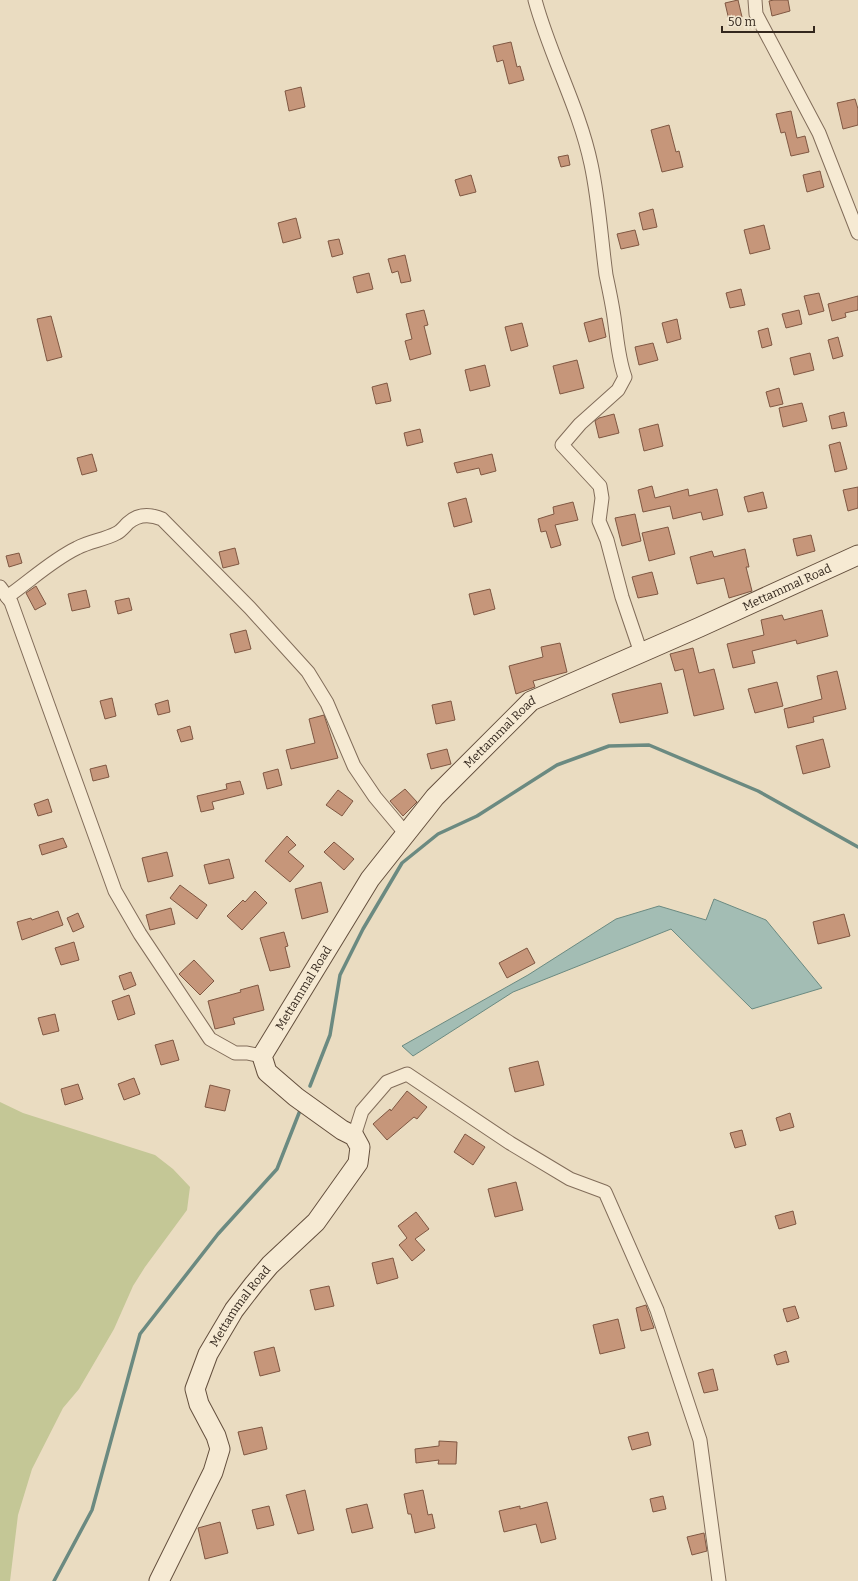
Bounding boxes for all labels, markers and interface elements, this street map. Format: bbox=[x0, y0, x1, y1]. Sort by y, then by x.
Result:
scale bar bbox=[722, 8, 814, 34]
text: 50 m bbox=[728, 15, 757, 29]
street label: Mettammal Road bbox=[740, 561, 833, 614]
street label: Mettammal Road bbox=[461, 693, 537, 771]
street label: Mettammal Road bbox=[273, 943, 334, 1032]
street label: Mettammal Road bbox=[207, 1263, 273, 1349]

